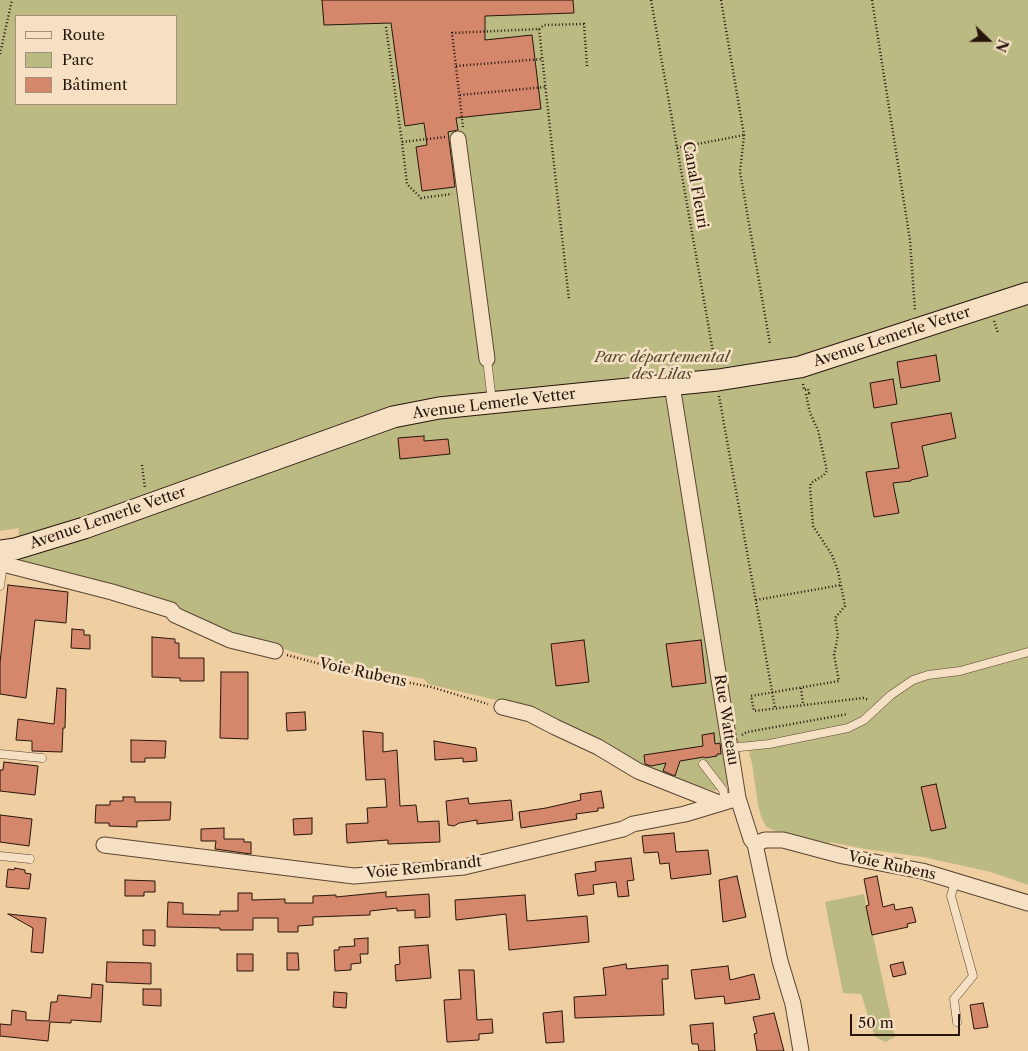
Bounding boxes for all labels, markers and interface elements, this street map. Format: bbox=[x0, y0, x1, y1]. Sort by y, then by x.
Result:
legend bbox=[15, 15, 178, 105]
north arrow bbox=[963, 15, 1013, 65]
text: Route bbox=[62, 25, 105, 44]
text: N bbox=[991, 37, 1013, 55]
text: Parc bbox=[62, 50, 94, 69]
text: Bâtiment bbox=[62, 75, 127, 94]
street label: Canal Fleuri bbox=[679, 140, 711, 230]
street label: Avenue Lemerle Vetter bbox=[811, 303, 973, 371]
park label: Parc départemental des Lilas bbox=[594, 349, 730, 384]
street label: Avenue Lemerle Vetter bbox=[411, 385, 577, 423]
street label: Avenue Lemerle Vetter bbox=[27, 483, 189, 553]
street label: Voie Rubens bbox=[317, 655, 409, 691]
street label: Rue Watteau bbox=[710, 673, 742, 767]
street label: Voie Rubens bbox=[846, 848, 938, 884]
street label: Voie Rembrandt bbox=[365, 853, 483, 883]
scale bar bbox=[853, 1004, 963, 1036]
text: 50 m bbox=[858, 1013, 894, 1032]

